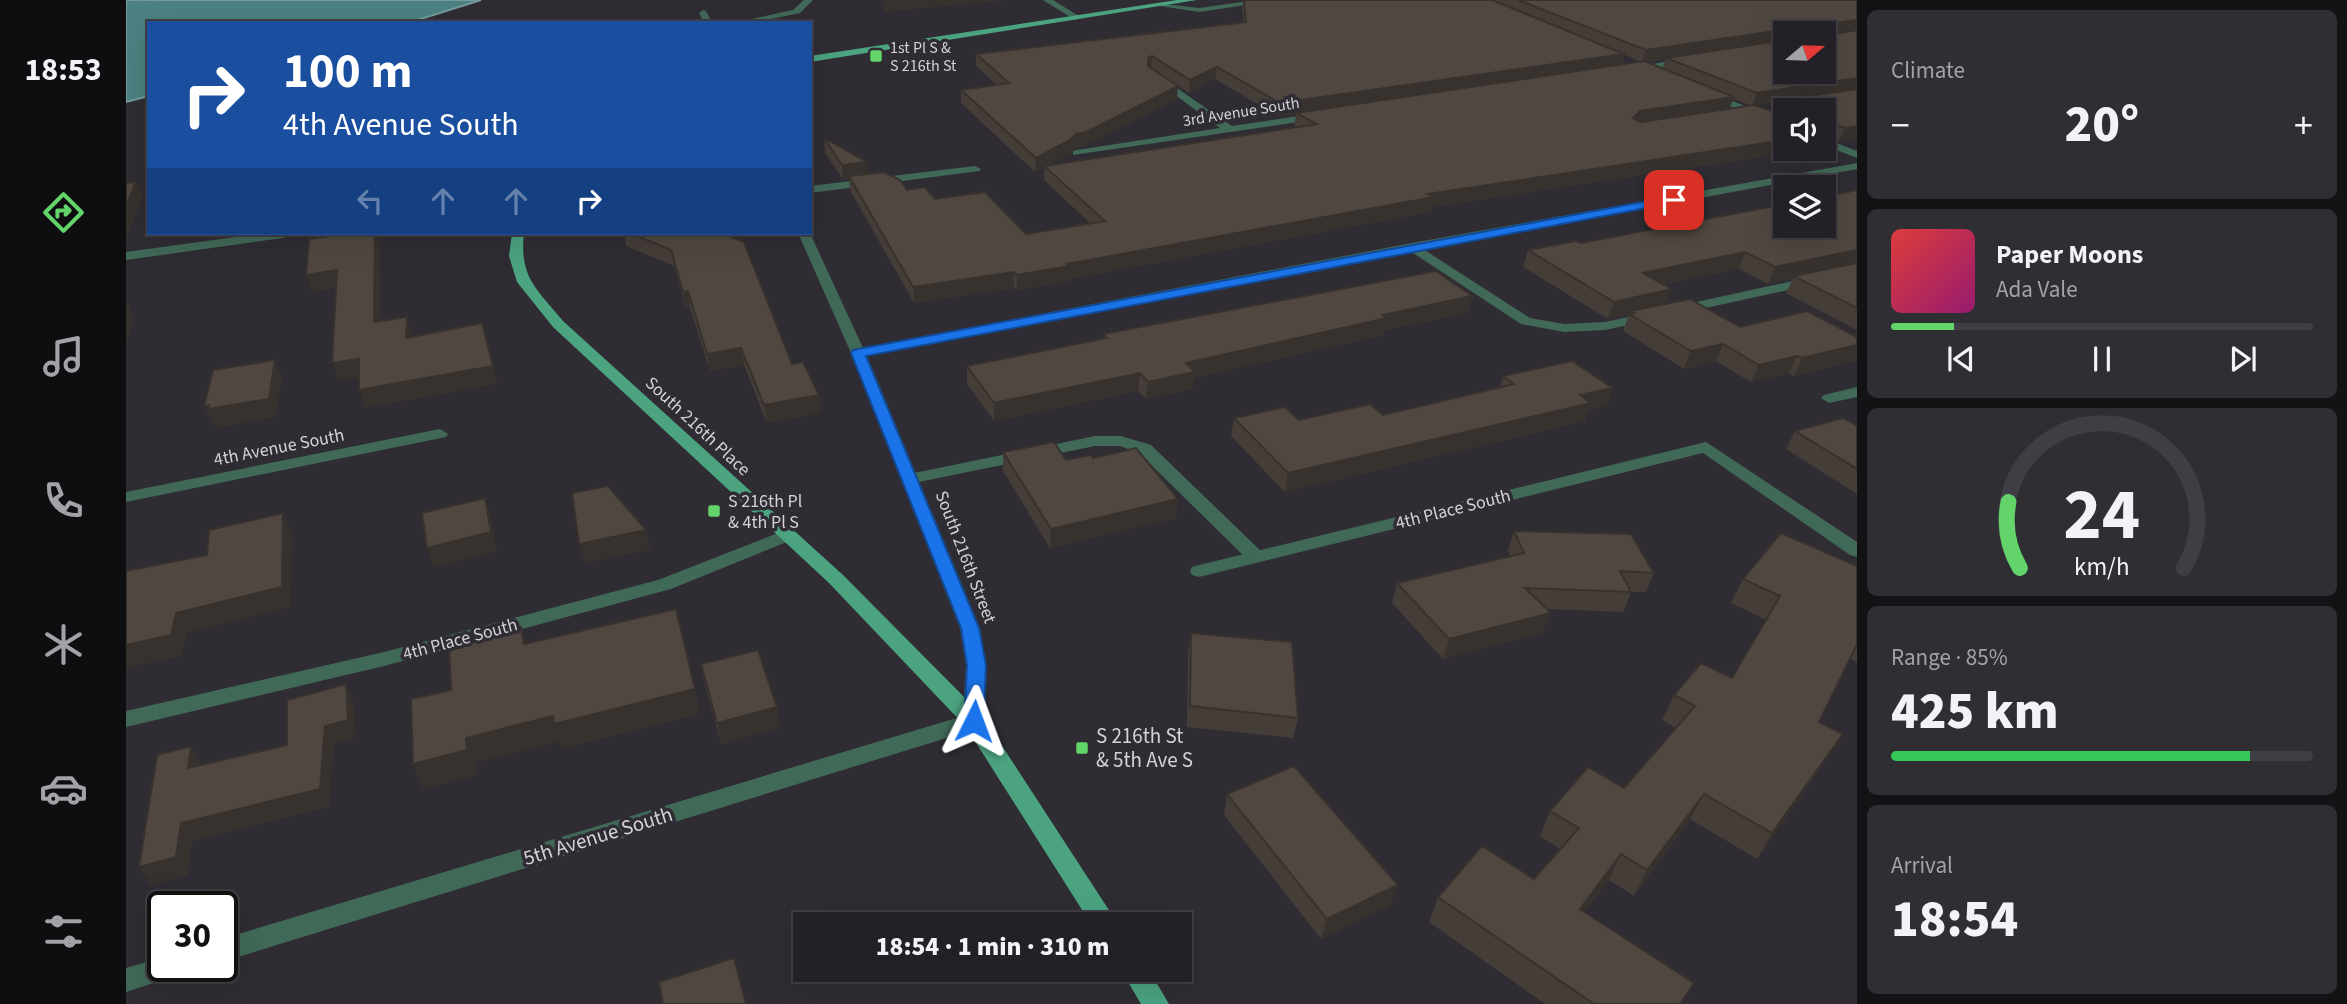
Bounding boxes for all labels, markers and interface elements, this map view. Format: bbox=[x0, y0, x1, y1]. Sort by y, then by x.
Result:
north arrow bbox=[1773, 21, 1836, 84]
map controls bbox=[1773, 21, 1836, 238]
text: 100 m bbox=[283, 37, 412, 107]
place label: 1st Pl S & S 216th St bbox=[890, 37, 957, 77]
text: 18:53 bbox=[24, 47, 102, 93]
marker: 1st Pl S & S 216th St bbox=[868, 48, 884, 64]
icon: right bbox=[168, 49, 259, 140]
text: Climate bbox=[1891, 54, 1965, 87]
text: 20° bbox=[2065, 88, 2139, 162]
street label: 3rd Avenue South bbox=[1181, 92, 1301, 132]
button: sound bbox=[1773, 98, 1836, 161]
text: − bbox=[1891, 99, 1910, 153]
text: + bbox=[2294, 99, 2313, 153]
text: 4th Avenue South bbox=[283, 102, 519, 148]
pin bbox=[1644, 170, 1704, 230]
button: layers bbox=[1773, 175, 1836, 238]
icon: arrive bbox=[1655, 181, 1693, 219]
icon: left bbox=[351, 182, 389, 220]
icon: ahead bbox=[424, 182, 462, 220]
icon: ahead bbox=[497, 182, 535, 220]
icon: right bbox=[570, 182, 608, 220]
icon: directions bbox=[39, 188, 88, 237]
text: Paper Moons bbox=[1996, 236, 2143, 273]
text: Ada Vale bbox=[1996, 273, 2078, 306]
icon: music bbox=[39, 332, 88, 381]
icon: previous bbox=[1942, 340, 1980, 378]
icon: pause bbox=[2083, 340, 2121, 378]
icon: next bbox=[2224, 340, 2262, 378]
street label: South 216th Place bbox=[640, 371, 756, 482]
street label: 4th Avenue South bbox=[212, 423, 347, 472]
text: 24 bbox=[2064, 463, 2140, 567]
icon: phone bbox=[39, 476, 88, 525]
street label: 4th Place South bbox=[1393, 483, 1513, 536]
street label: South 216th Street bbox=[929, 487, 1002, 627]
place label: S 216th Pl & 4th Pl S bbox=[728, 489, 802, 535]
marker: S 216th Pl & 4th Pl S bbox=[706, 503, 722, 519]
text: km/h bbox=[2074, 549, 2130, 585]
street label: 4th Place South bbox=[400, 612, 520, 667]
icon: climate bbox=[39, 620, 88, 669]
text: Range · 85% bbox=[1891, 641, 2008, 674]
text: 425 km bbox=[1891, 675, 2059, 749]
position arrow bbox=[937, 684, 1011, 758]
place label: S 216th St & 5th Ave S bbox=[1096, 721, 1193, 775]
marker: S 216th St & 5th Ave S bbox=[1074, 740, 1090, 756]
icon: car bbox=[39, 764, 88, 813]
street label: 5th Avenue South bbox=[520, 799, 676, 873]
text: Arrival bbox=[1891, 849, 1953, 882]
text: 18:54 bbox=[1891, 883, 2018, 957]
speed limit sign: 30 bbox=[147, 891, 238, 982]
icon: filters bbox=[39, 907, 88, 956]
text: 18:54 · 1 min · 310 m bbox=[876, 928, 1109, 965]

